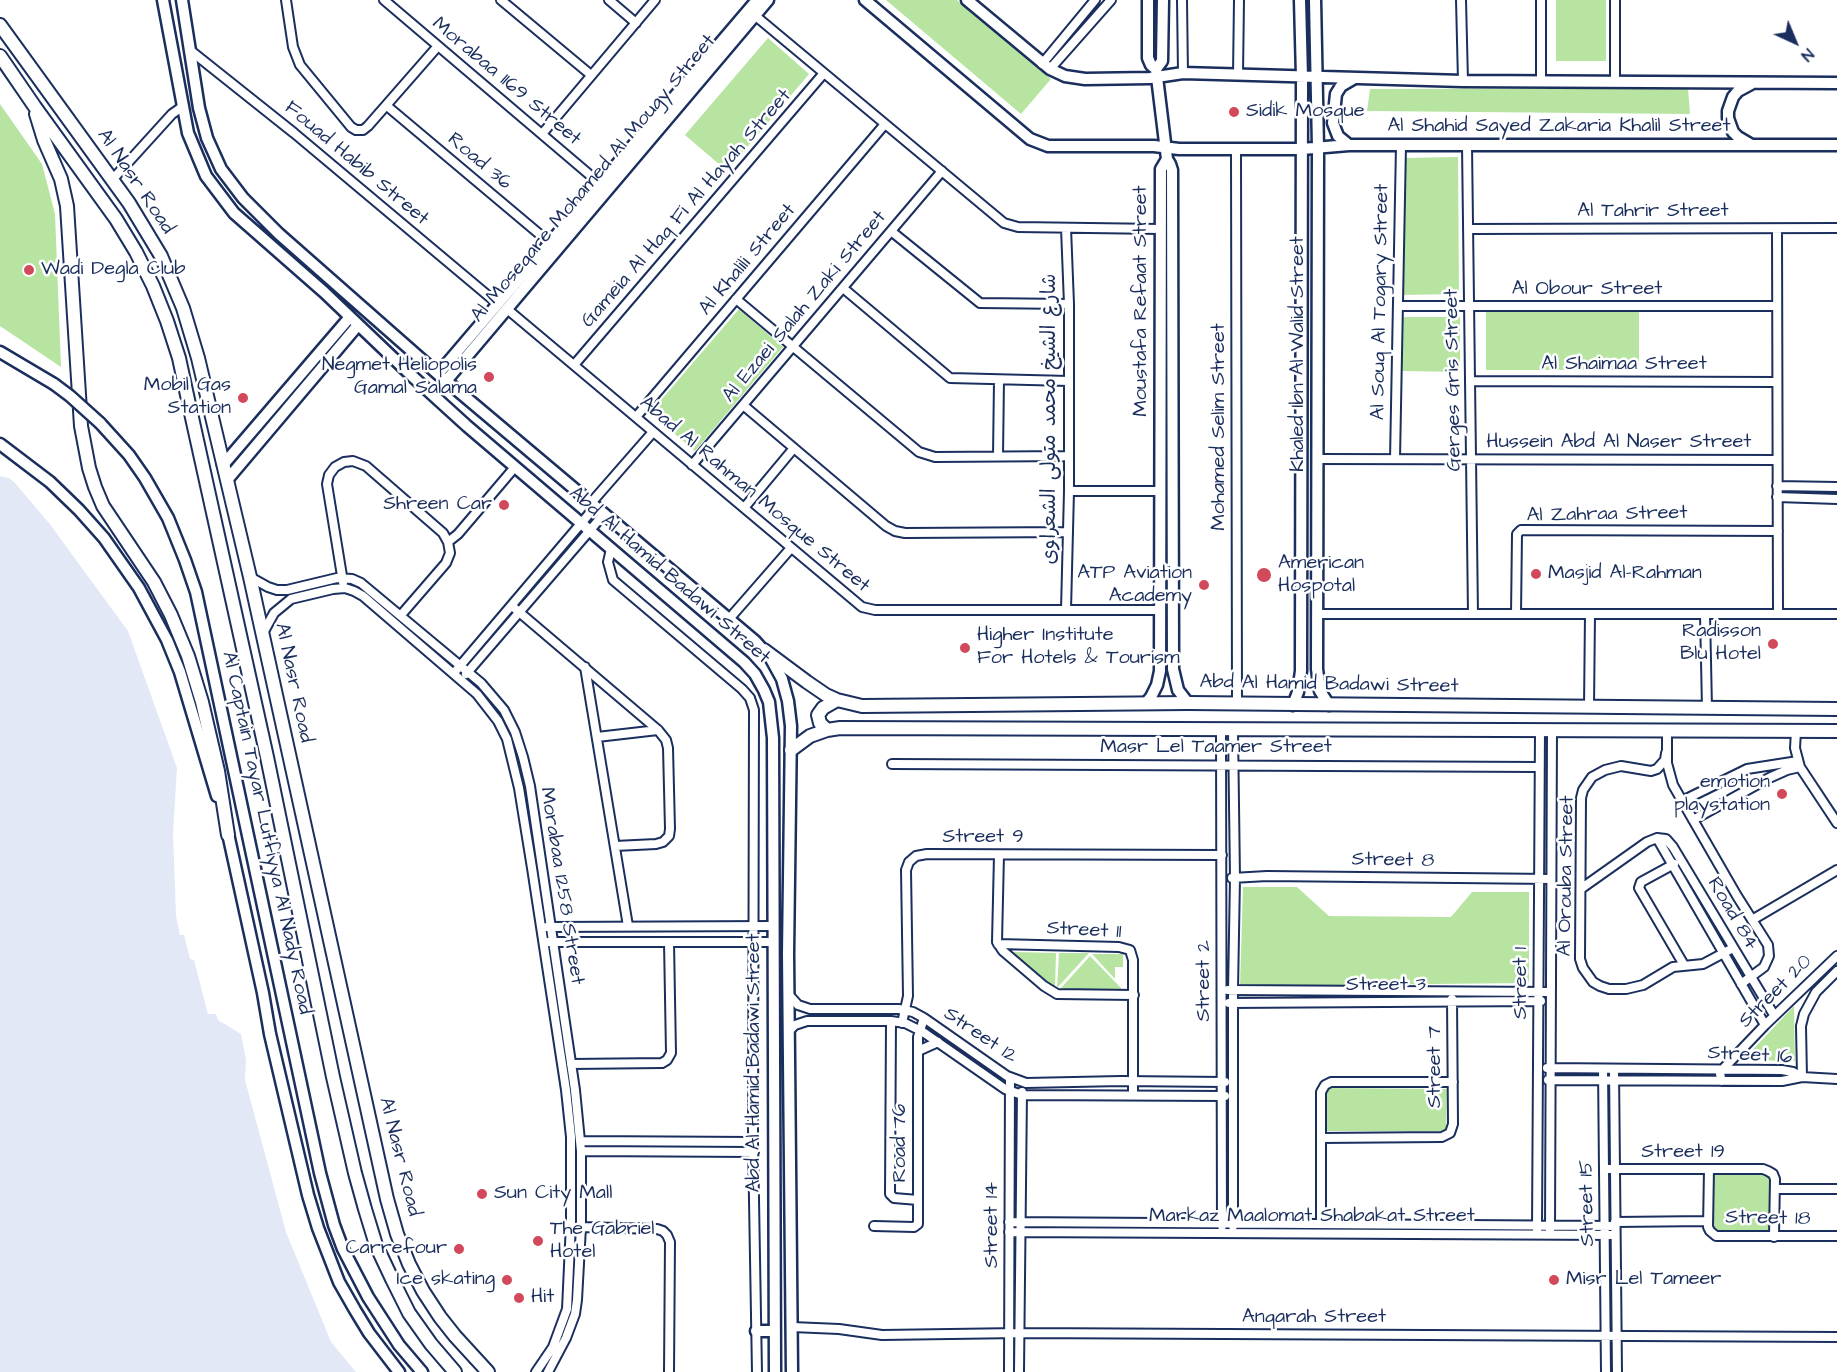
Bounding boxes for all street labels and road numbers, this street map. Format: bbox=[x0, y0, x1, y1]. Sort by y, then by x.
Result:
street label: Morabaa 1169 Street bbox=[427, 13, 585, 151]
street label: Al Moseqare Mohamed Al Mougy Street bbox=[466, 30, 722, 328]
street label: Gameia Al Haq Fi Al Hayah Street bbox=[577, 85, 797, 333]
street label: Fouad Habib Street bbox=[279, 97, 433, 231]
street label: Al Shahid Sayed Zakaria Khalil Street bbox=[1388, 115, 1730, 139]
street label: Al Nasr Road bbox=[91, 125, 179, 239]
street label: Road 36 bbox=[442, 128, 516, 196]
street label: Al Souq Al Togary Street bbox=[1367, 184, 1395, 420]
street label: Moustafa Refaat Street bbox=[1130, 185, 1154, 417]
street label: Al Khalili Street bbox=[694, 199, 802, 321]
street label: Al Tahrir Street bbox=[1577, 200, 1729, 224]
street label: Al Ezaei Salah Zaki Street bbox=[718, 206, 892, 408]
street label: Khaled Ibn Al Walid Street bbox=[1287, 236, 1311, 472]
street label: شارع الشيخ محمد متولى الشعراوى bbox=[1039, 273, 1063, 565]
street label: Al Obour Street bbox=[1512, 278, 1662, 302]
street label: Gerges Gris Street bbox=[1440, 289, 1468, 471]
street label: Mohamed Selim Street bbox=[1208, 323, 1232, 531]
street label: Al Shaimaa Street bbox=[1541, 353, 1707, 377]
street label: Abad Al Rahman Mosque Street bbox=[634, 392, 874, 598]
street label: Hussein Abd Al Naser Street bbox=[1487, 431, 1751, 455]
street label: Abd Al Hamid Badawi Street bbox=[563, 482, 775, 670]
street label: Al Zahraa Street bbox=[1526, 502, 1688, 528]
street label: Al Nasr Road bbox=[269, 621, 317, 745]
street label: Al Captain Tayar Lutfiyya Al Nady Road bbox=[216, 649, 316, 1017]
street label: Abd Al Hamid Badawi Street bbox=[1199, 671, 1459, 699]
street label: Masr Lel Taamer Street bbox=[1100, 736, 1332, 760]
street label: Morabaa 1258 Street bbox=[534, 786, 588, 986]
street label: Al Orouba Street bbox=[1554, 795, 1580, 957]
street label: Street 9 bbox=[942, 826, 1024, 850]
street label: Street 8 bbox=[1351, 848, 1435, 874]
street label: Road 84 bbox=[1701, 873, 1763, 955]
street label: Street 11 bbox=[1046, 917, 1122, 945]
street label: Abd Al Hamid Badawi Street bbox=[743, 933, 767, 1193]
street label: Street 2 bbox=[1193, 940, 1217, 1022]
street label: Street 1 bbox=[1510, 947, 1534, 1019]
street label: Street 20 bbox=[1734, 950, 1818, 1034]
street label: Street 3 bbox=[1346, 974, 1426, 998]
street label: Street 12 bbox=[939, 1003, 1021, 1069]
street label: Street 7 bbox=[1424, 1026, 1448, 1108]
street label: Street 16 bbox=[1707, 1042, 1793, 1070]
street label: Al Nasr Road bbox=[373, 1095, 425, 1219]
street label: Road 76 bbox=[889, 1104, 913, 1182]
street label: Street 19 bbox=[1641, 1141, 1725, 1165]
street label: Street 15 bbox=[1575, 1160, 1601, 1246]
street label: Street 14 bbox=[981, 1182, 1005, 1268]
street label: Markaz Maalomat Shabakat Street bbox=[1149, 1205, 1475, 1229]
street label: Street 18 bbox=[1725, 1206, 1811, 1232]
street label: Anqarah Street bbox=[1242, 1306, 1386, 1330]

